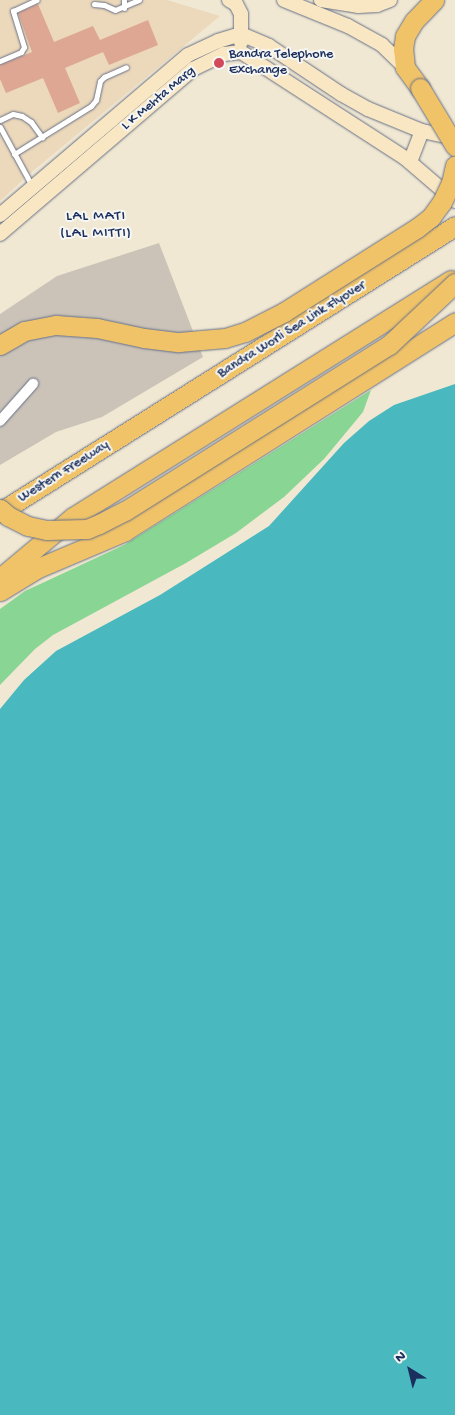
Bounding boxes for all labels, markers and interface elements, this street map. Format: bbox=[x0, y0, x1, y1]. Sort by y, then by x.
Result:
place label: Bandra Telephone Exchange bbox=[229, 47, 333, 80]
marker: Bandra Telephone Exchange bbox=[213, 57, 225, 69]
street label: L K Mehta Marg bbox=[119, 63, 199, 135]
district label: LAL MATI (LAL MITTI) bbox=[59, 207, 133, 242]
street label: Bandra Worli Sea Link Flyover bbox=[215, 277, 369, 383]
street label: Western Freeway bbox=[15, 437, 113, 507]
north arrow bbox=[385, 1345, 435, 1395]
text: N bbox=[392, 1348, 410, 1367]

